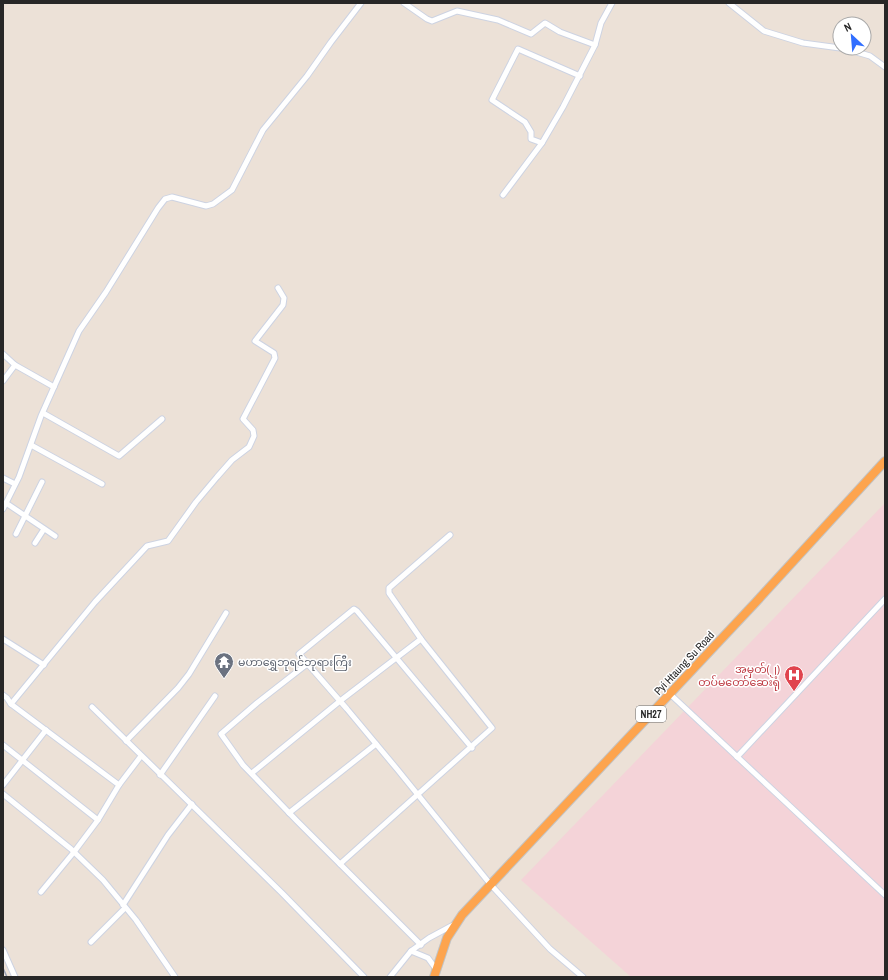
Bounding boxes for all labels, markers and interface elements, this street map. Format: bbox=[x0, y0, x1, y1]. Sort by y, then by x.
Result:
north arrow bbox=[832, 16, 872, 56]
text: N bbox=[842, 19, 854, 35]
street label: Pyi Htaung Su Road bbox=[651, 628, 717, 698]
temple icon: မဟာရွှေဘုရင်ဘုရားကြီး bbox=[213, 651, 235, 679]
place label: မဟာရွှေဘုရင်ဘုရားကြီး bbox=[238, 655, 352, 671]
place label: အမှတ်(၂) တပ်မတော်ဆေးရုံ bbox=[698, 662, 780, 691]
hospital icon: အမှတ်(၂) တပ်မတော်ဆေးရုံ bbox=[783, 664, 805, 692]
road number: NH27 bbox=[636, 706, 666, 722]

